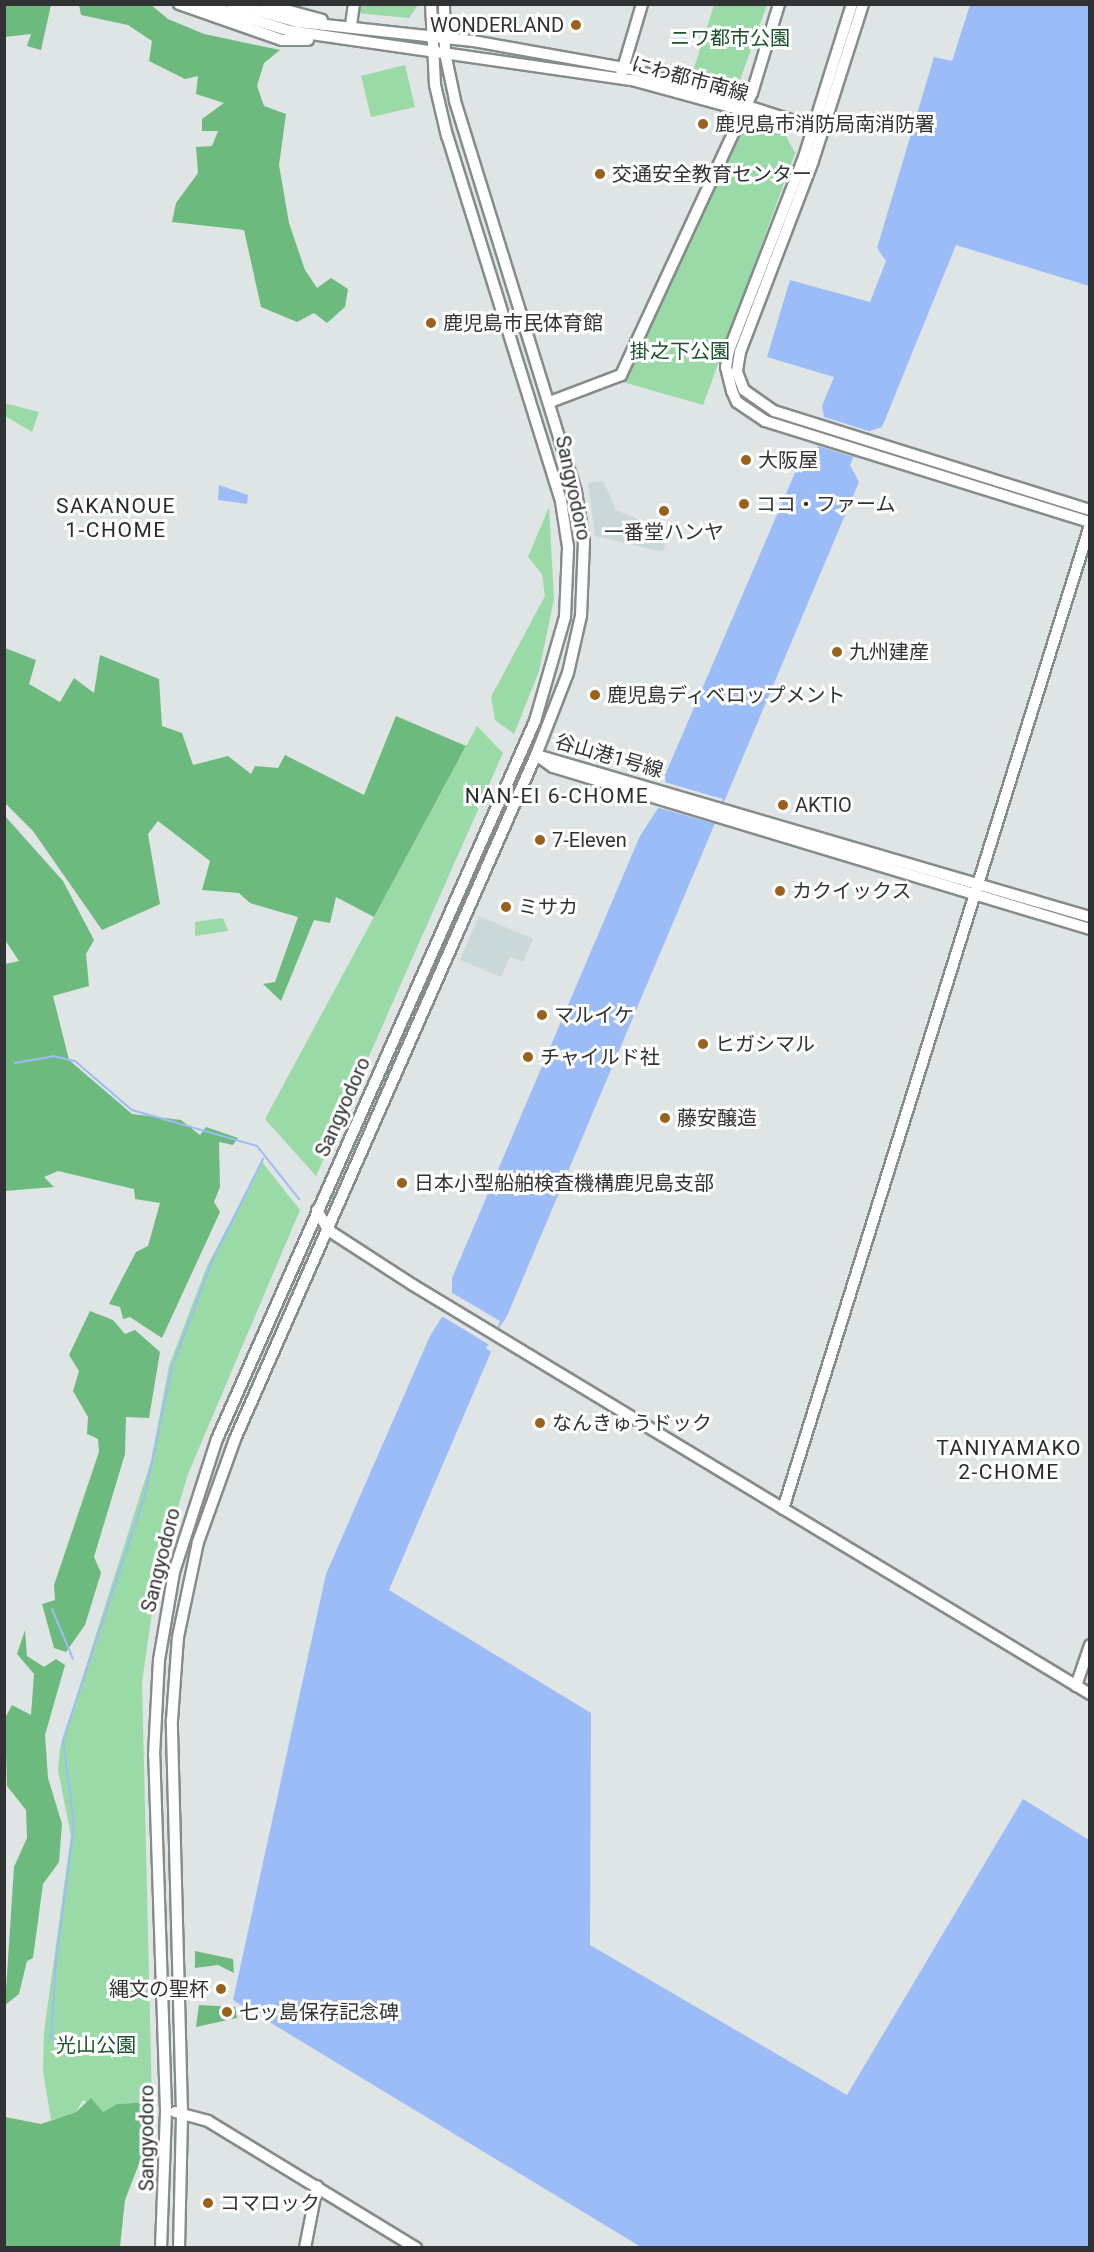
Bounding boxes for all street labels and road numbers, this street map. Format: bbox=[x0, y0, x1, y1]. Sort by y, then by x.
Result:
street label: にわ都市南線 bbox=[629, 52, 751, 106]
street label: Sangyodoro bbox=[550, 433, 596, 543]
street label: 谷山港1号線 bbox=[552, 729, 666, 783]
street label: Sangyodoro bbox=[310, 1054, 376, 1160]
street label: Sangyodoro bbox=[136, 1505, 186, 1615]
street label: Sangyodoro bbox=[135, 2085, 159, 2191]

